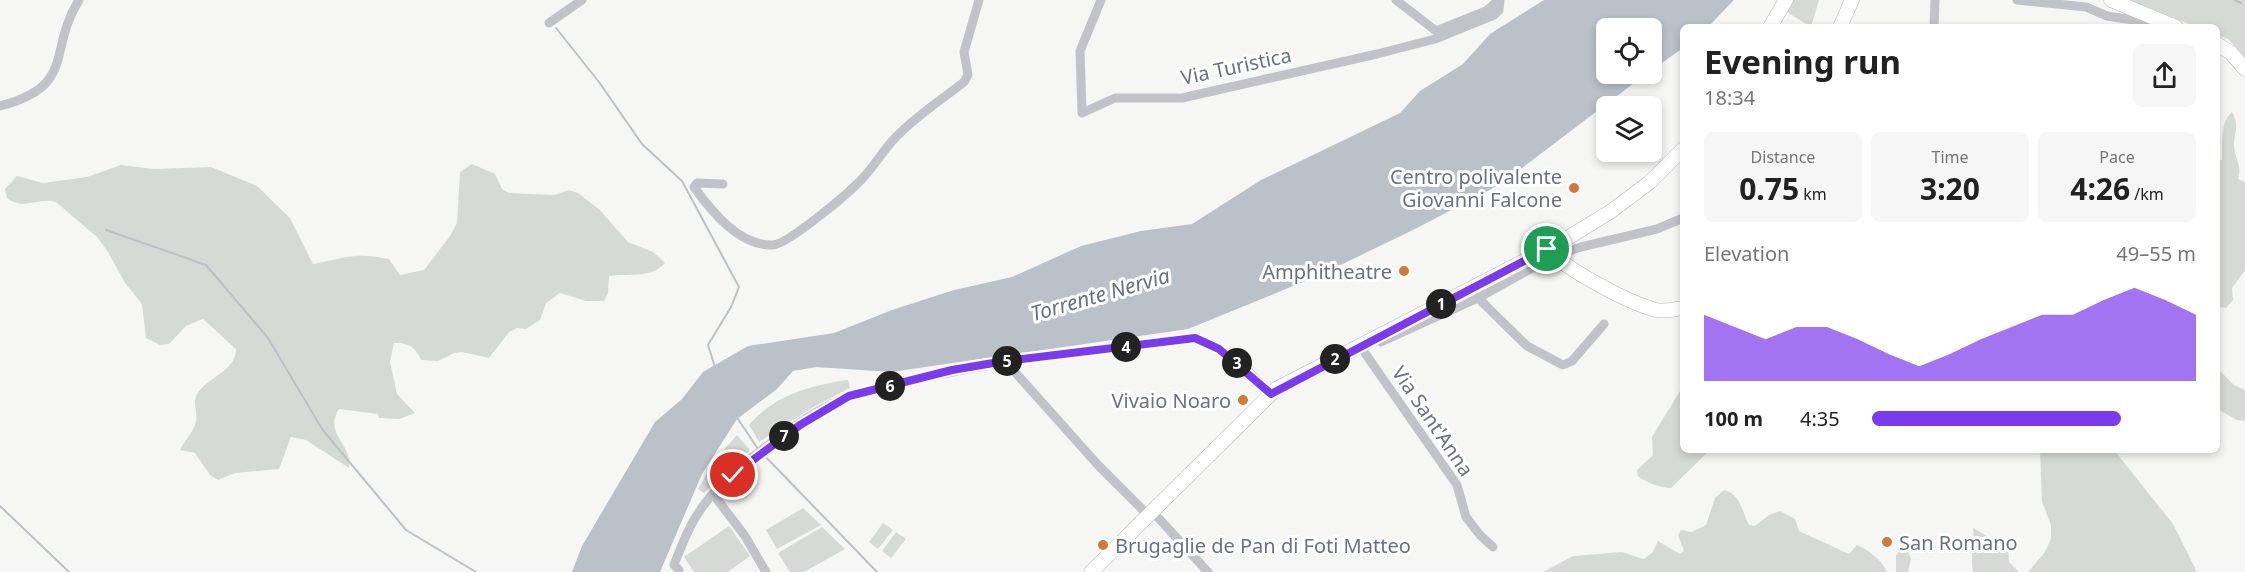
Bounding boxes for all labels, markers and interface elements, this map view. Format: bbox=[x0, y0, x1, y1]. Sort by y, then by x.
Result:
map controls bbox=[1596, 18, 1662, 162]
button: locate bbox=[1596, 18, 1662, 84]
text: Evening run bbox=[1704, 39, 1901, 84]
street label: Via Turistica bbox=[1178, 41, 1294, 91]
button: share bbox=[2133, 44, 2196, 107]
text: 18:34 bbox=[1704, 84, 1755, 111]
button: layers bbox=[1596, 96, 1662, 162]
text: Distance bbox=[1751, 146, 1815, 168]
text: Time bbox=[1931, 146, 1969, 168]
text: Pace bbox=[2099, 146, 2135, 168]
place label: Centro polivalente Giovanni Falcone bbox=[1390, 163, 1562, 213]
text: 0.75 bbox=[1739, 168, 1799, 209]
text: 3:20 bbox=[1920, 168, 1980, 209]
text: 4:26 bbox=[2070, 168, 2130, 209]
marker: Centro polivalente Giovanni Falcone bbox=[1567, 181, 1581, 195]
text: km bbox=[1799, 183, 1827, 205]
text: /km bbox=[2130, 183, 2164, 205]
pin bbox=[1521, 223, 1572, 274]
icon: arrive bbox=[1530, 232, 1563, 265]
text: Elevation bbox=[1704, 240, 1789, 267]
text: 49–55 m bbox=[2116, 240, 2196, 267]
place label: Amphitheatre bbox=[1262, 258, 1392, 285]
water label: Torrente Nervia bbox=[1027, 261, 1173, 327]
marker: Amphitheatre bbox=[1397, 264, 1411, 278]
pin: 1 bbox=[1426, 289, 1456, 319]
text: 1 bbox=[1436, 293, 1446, 315]
pin: 4 bbox=[1111, 332, 1141, 362]
text: 4 bbox=[1121, 336, 1131, 358]
pin: 2 bbox=[1320, 344, 1350, 374]
pin: 5 bbox=[992, 346, 1022, 376]
pin: 3 bbox=[1222, 348, 1252, 378]
text: 2 bbox=[1330, 348, 1340, 370]
text: 5 bbox=[1002, 350, 1012, 372]
text: 3 bbox=[1232, 352, 1242, 374]
street label: Via Sant'Anna bbox=[1386, 361, 1480, 481]
pin: 6 bbox=[875, 371, 905, 401]
text: 6 bbox=[885, 375, 895, 397]
place label: Vivaio Noaro bbox=[1112, 387, 1231, 414]
marker: Vivaio Noaro bbox=[1236, 393, 1250, 407]
text: 100 m bbox=[1704, 405, 1763, 432]
text: 4:35 bbox=[1800, 405, 1840, 432]
pin: 7 bbox=[769, 421, 799, 451]
text: 7 bbox=[779, 425, 789, 447]
pin bbox=[707, 449, 758, 500]
icon: check bbox=[716, 458, 749, 491]
place label: San Romano bbox=[1899, 529, 2018, 556]
place label: Brugaglie de Pan di Foti Matteo bbox=[1115, 532, 1411, 559]
marker: San Romano bbox=[1880, 535, 1894, 549]
marker: Brugaglie de Pan di Foti Matteo bbox=[1096, 538, 1110, 552]

